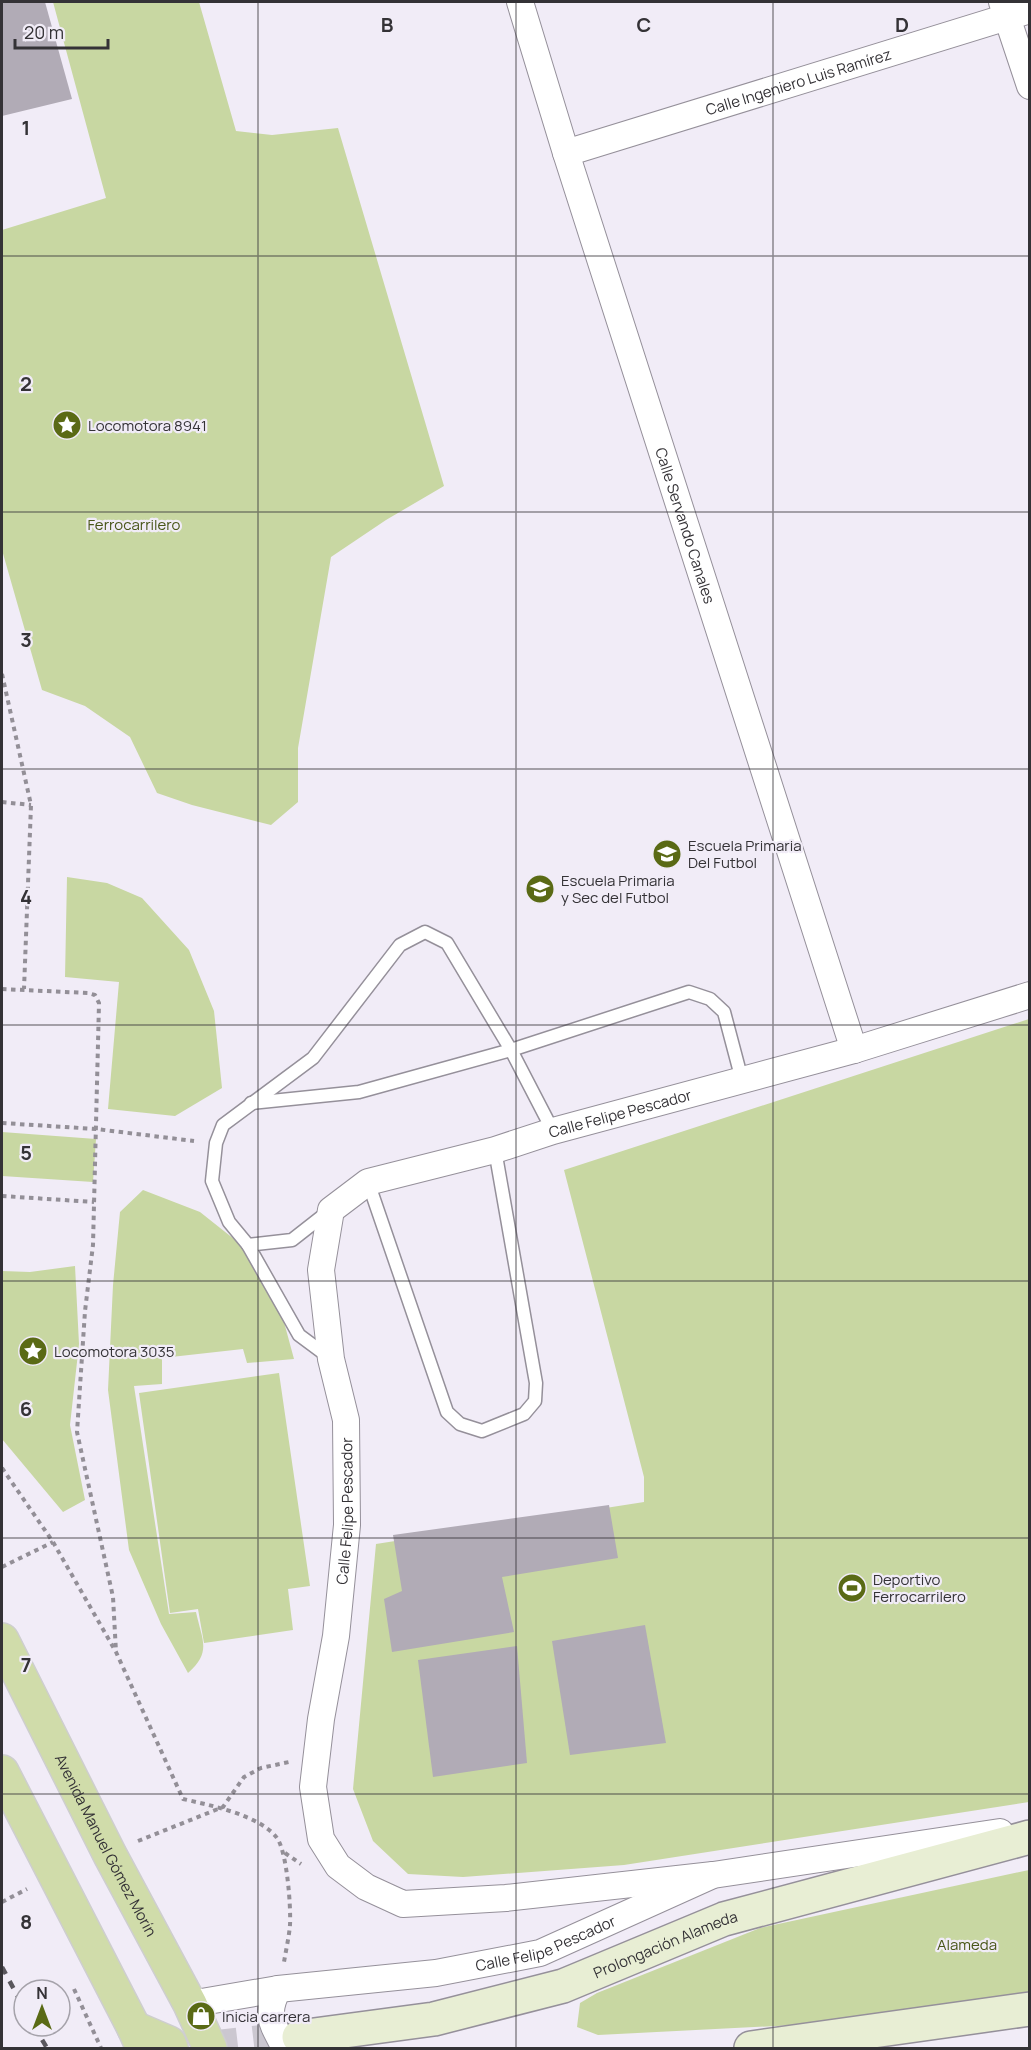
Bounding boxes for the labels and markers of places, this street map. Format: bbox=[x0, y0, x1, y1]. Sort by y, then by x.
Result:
place icon: Locomotora 8941 bbox=[51, 409, 83, 441]
place label: Locomotora 8941 bbox=[88, 415, 207, 436]
place label: Escuela Primaria Del Futbol bbox=[688, 835, 802, 873]
school or university icon: Escuela Primaria Del Futbol bbox=[651, 838, 683, 870]
place label: Escuela Primaria y Sec del Futbol bbox=[561, 870, 675, 908]
school or university icon: Escuela Primaria y Sec del Futbol bbox=[524, 873, 556, 905]
place icon: Locomotora 3035 bbox=[17, 1335, 49, 1367]
place label: Locomotora 3035 bbox=[54, 1341, 174, 1362]
place label: Deportivo Ferrocarrilero bbox=[873, 1569, 966, 1607]
sports icon: Deportivo Ferrocarrilero bbox=[836, 1572, 868, 1604]
shop icon: Inicia carrera bbox=[185, 2000, 217, 2032]
place label: Inicia carrera bbox=[222, 2006, 310, 2027]

